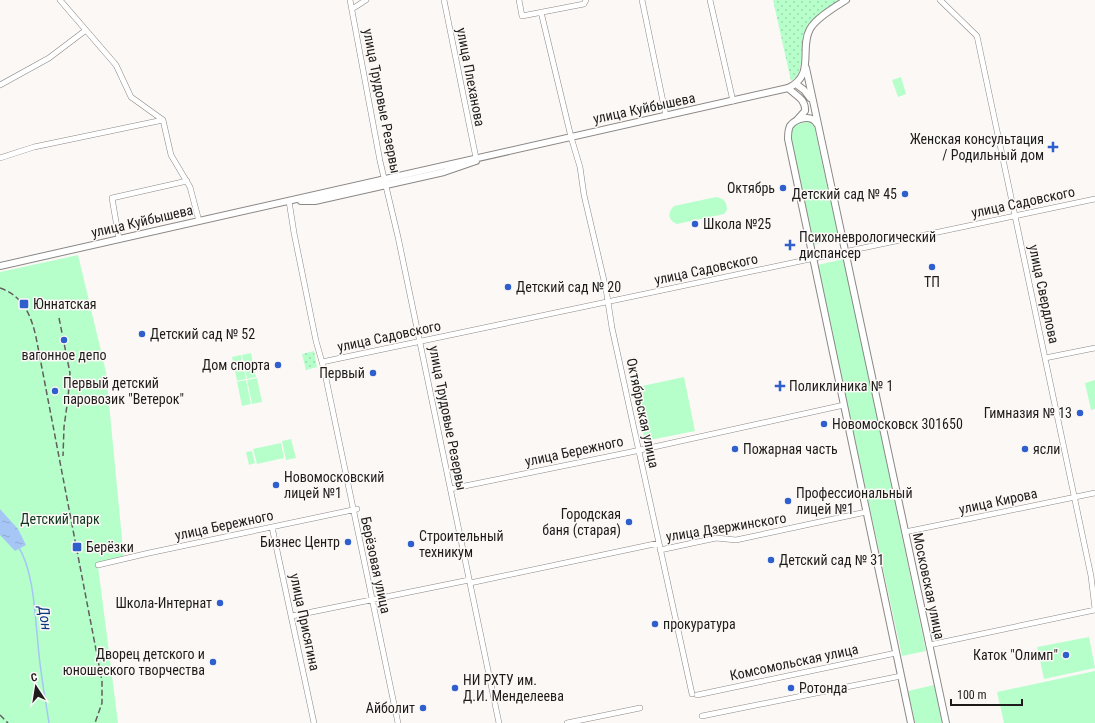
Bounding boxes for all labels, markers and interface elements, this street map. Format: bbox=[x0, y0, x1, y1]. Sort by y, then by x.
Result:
street label: улица Плеханова bbox=[454, 26, 488, 128]
street label: улица Трудовые Резервы bbox=[360, 27, 404, 175]
street label: улица Куйбышева bbox=[591, 89, 697, 127]
place label: Женская консультация / Родильный дом bbox=[910, 131, 1044, 163]
marker: Женская консультация / Родильный дом bbox=[1047, 141, 1059, 153]
place label: Октябрь bbox=[727, 180, 775, 196]
marker: Октябрь bbox=[778, 183, 788, 193]
street label: улица Садовского bbox=[970, 183, 1076, 221]
place label: Детский сад № 45 bbox=[792, 186, 897, 202]
marker: Детский сад № 45 bbox=[900, 189, 910, 199]
street label: улица Куйбышева bbox=[89, 201, 195, 241]
place label: Школа №25 bbox=[703, 216, 771, 232]
marker: Школа №25 bbox=[690, 219, 700, 229]
place label: Психоневрологический диспансер bbox=[799, 229, 936, 261]
marker: Психоневрологический диспансер bbox=[784, 239, 796, 251]
street label: улица Свердлова bbox=[1026, 243, 1062, 345]
street label: улица Садовского bbox=[653, 250, 759, 288]
marker: ТП bbox=[927, 262, 937, 272]
place label: ТП bbox=[924, 274, 940, 290]
place label: Детский сад № 20 bbox=[516, 279, 621, 295]
marker: Детский сад № 20 bbox=[503, 282, 513, 292]
place label: Юннатская bbox=[33, 296, 97, 312]
marker: Юннатская bbox=[18, 298, 30, 310]
street label: улица Садовского bbox=[336, 317, 442, 355]
place label: Детский сад № 52 bbox=[150, 326, 255, 342]
marker: Детский сад № 52 bbox=[137, 329, 147, 339]
marker: вагонное депо bbox=[59, 335, 69, 345]
street label: улица Трудовые Резервы bbox=[426, 344, 470, 492]
place label: вагонное депо bbox=[21, 347, 107, 363]
place label: Дом спорта bbox=[202, 357, 270, 373]
street label: Октябрьская улица bbox=[624, 357, 662, 469]
marker: Дом спорта bbox=[273, 360, 283, 370]
place label: Первый bbox=[319, 365, 365, 381]
marker: Первый bbox=[368, 368, 378, 378]
place label: Первый детский паровозик "Ветерок" bbox=[63, 375, 184, 407]
place label: Поликлиника № 1 bbox=[789, 378, 893, 394]
marker: Поликлиника № 1 bbox=[774, 380, 786, 392]
marker: Первый детский паровозик "Ветерок" bbox=[50, 386, 60, 396]
place label: Гимназия № 13 bbox=[984, 405, 1072, 421]
marker: Гимназия № 13 bbox=[1075, 408, 1085, 418]
place label: Новомосковск 301650 bbox=[832, 416, 963, 432]
marker: Новомосковск 301650 bbox=[819, 419, 829, 429]
street label: улица Бережного bbox=[523, 433, 625, 469]
place label: Пожарная часть bbox=[743, 441, 838, 457]
place label: ясли bbox=[1033, 441, 1061, 457]
marker: Пожарная часть bbox=[730, 444, 740, 454]
marker: ясли bbox=[1020, 444, 1030, 454]
place label: Новомосковский лицей №1 bbox=[284, 469, 384, 501]
marker: Новомосковский лицей №1 bbox=[271, 480, 281, 490]
place label: Профессиональный лицей №1 bbox=[796, 485, 913, 517]
street label: улица Кирова bbox=[957, 485, 1039, 517]
marker: Профессиональный лицей №1 bbox=[783, 496, 793, 506]
place label: Городская баня (старая) bbox=[542, 506, 621, 539]
street label: улица Бережного bbox=[173, 507, 275, 543]
street label: улица Дзержинского bbox=[665, 510, 787, 544]
park label: Детский парк bbox=[20, 511, 100, 527]
street label: Берёзовая улица bbox=[358, 515, 394, 615]
marker: Городская баня (старая) bbox=[624, 517, 634, 527]
place label: Строительный техникум bbox=[419, 528, 504, 560]
street label: Московская улица bbox=[910, 531, 948, 641]
place label: Бизнес Центр bbox=[260, 534, 340, 550]
marker: Бизнес Центр bbox=[343, 537, 353, 547]
place label: Берёзки bbox=[86, 539, 134, 555]
marker: Строительный техникум bbox=[406, 539, 416, 549]
marker: Берёзки bbox=[71, 541, 83, 553]
place label: Детский сад № 31 bbox=[779, 552, 884, 568]
marker: Детский сад № 31 bbox=[766, 555, 776, 565]
street label: улица Присягина bbox=[287, 572, 323, 672]
place label: Школа-Интернат bbox=[115, 595, 212, 611]
marker: Школа-Интернат bbox=[215, 598, 225, 608]
water label: Дон bbox=[34, 604, 56, 631]
place label: прокуратура bbox=[663, 616, 736, 632]
marker: прокуратура bbox=[650, 619, 660, 629]
street label: Комсомольская улица bbox=[728, 641, 860, 683]
place label: Дворец детского и юношеского творчества bbox=[63, 646, 205, 678]
place label: Каток "Олимп" bbox=[973, 647, 1058, 663]
marker: Каток "Олимп" bbox=[1061, 650, 1071, 660]
marker: Дворец детского и юношеского творчества bbox=[208, 657, 218, 667]
north arrow bbox=[16, 667, 56, 707]
text: С bbox=[30, 671, 38, 685]
place label: НИ РХТУ им. Д.И. Менделеева bbox=[463, 672, 564, 704]
place label: Ротонда bbox=[799, 680, 848, 696]
scale bar bbox=[951, 681, 1022, 707]
marker: НИ РХТУ им. Д.И. Менделеева bbox=[450, 683, 460, 693]
marker: Ротонда bbox=[786, 683, 796, 693]
text: 100 m bbox=[957, 688, 987, 702]
place label: Айболит bbox=[366, 700, 415, 716]
marker: Айболит bbox=[418, 703, 428, 713]

